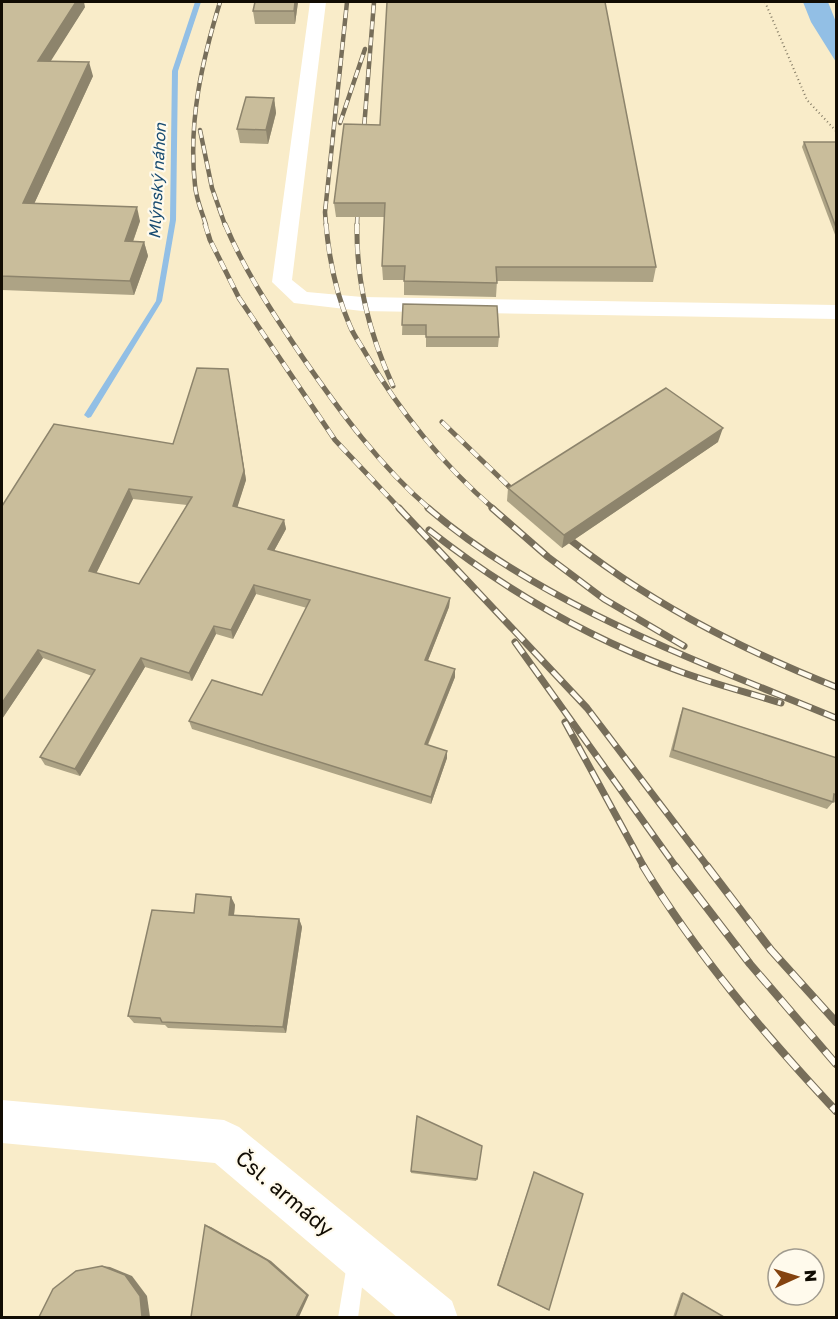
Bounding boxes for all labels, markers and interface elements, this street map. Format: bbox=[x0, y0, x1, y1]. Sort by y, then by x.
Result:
water label: Mlýnský náhon bbox=[144, 121, 170, 240]
street label: Čsl. armády bbox=[231, 1144, 339, 1242]
north arrow bbox=[766, 1247, 826, 1307]
text: N bbox=[801, 1269, 821, 1283]

